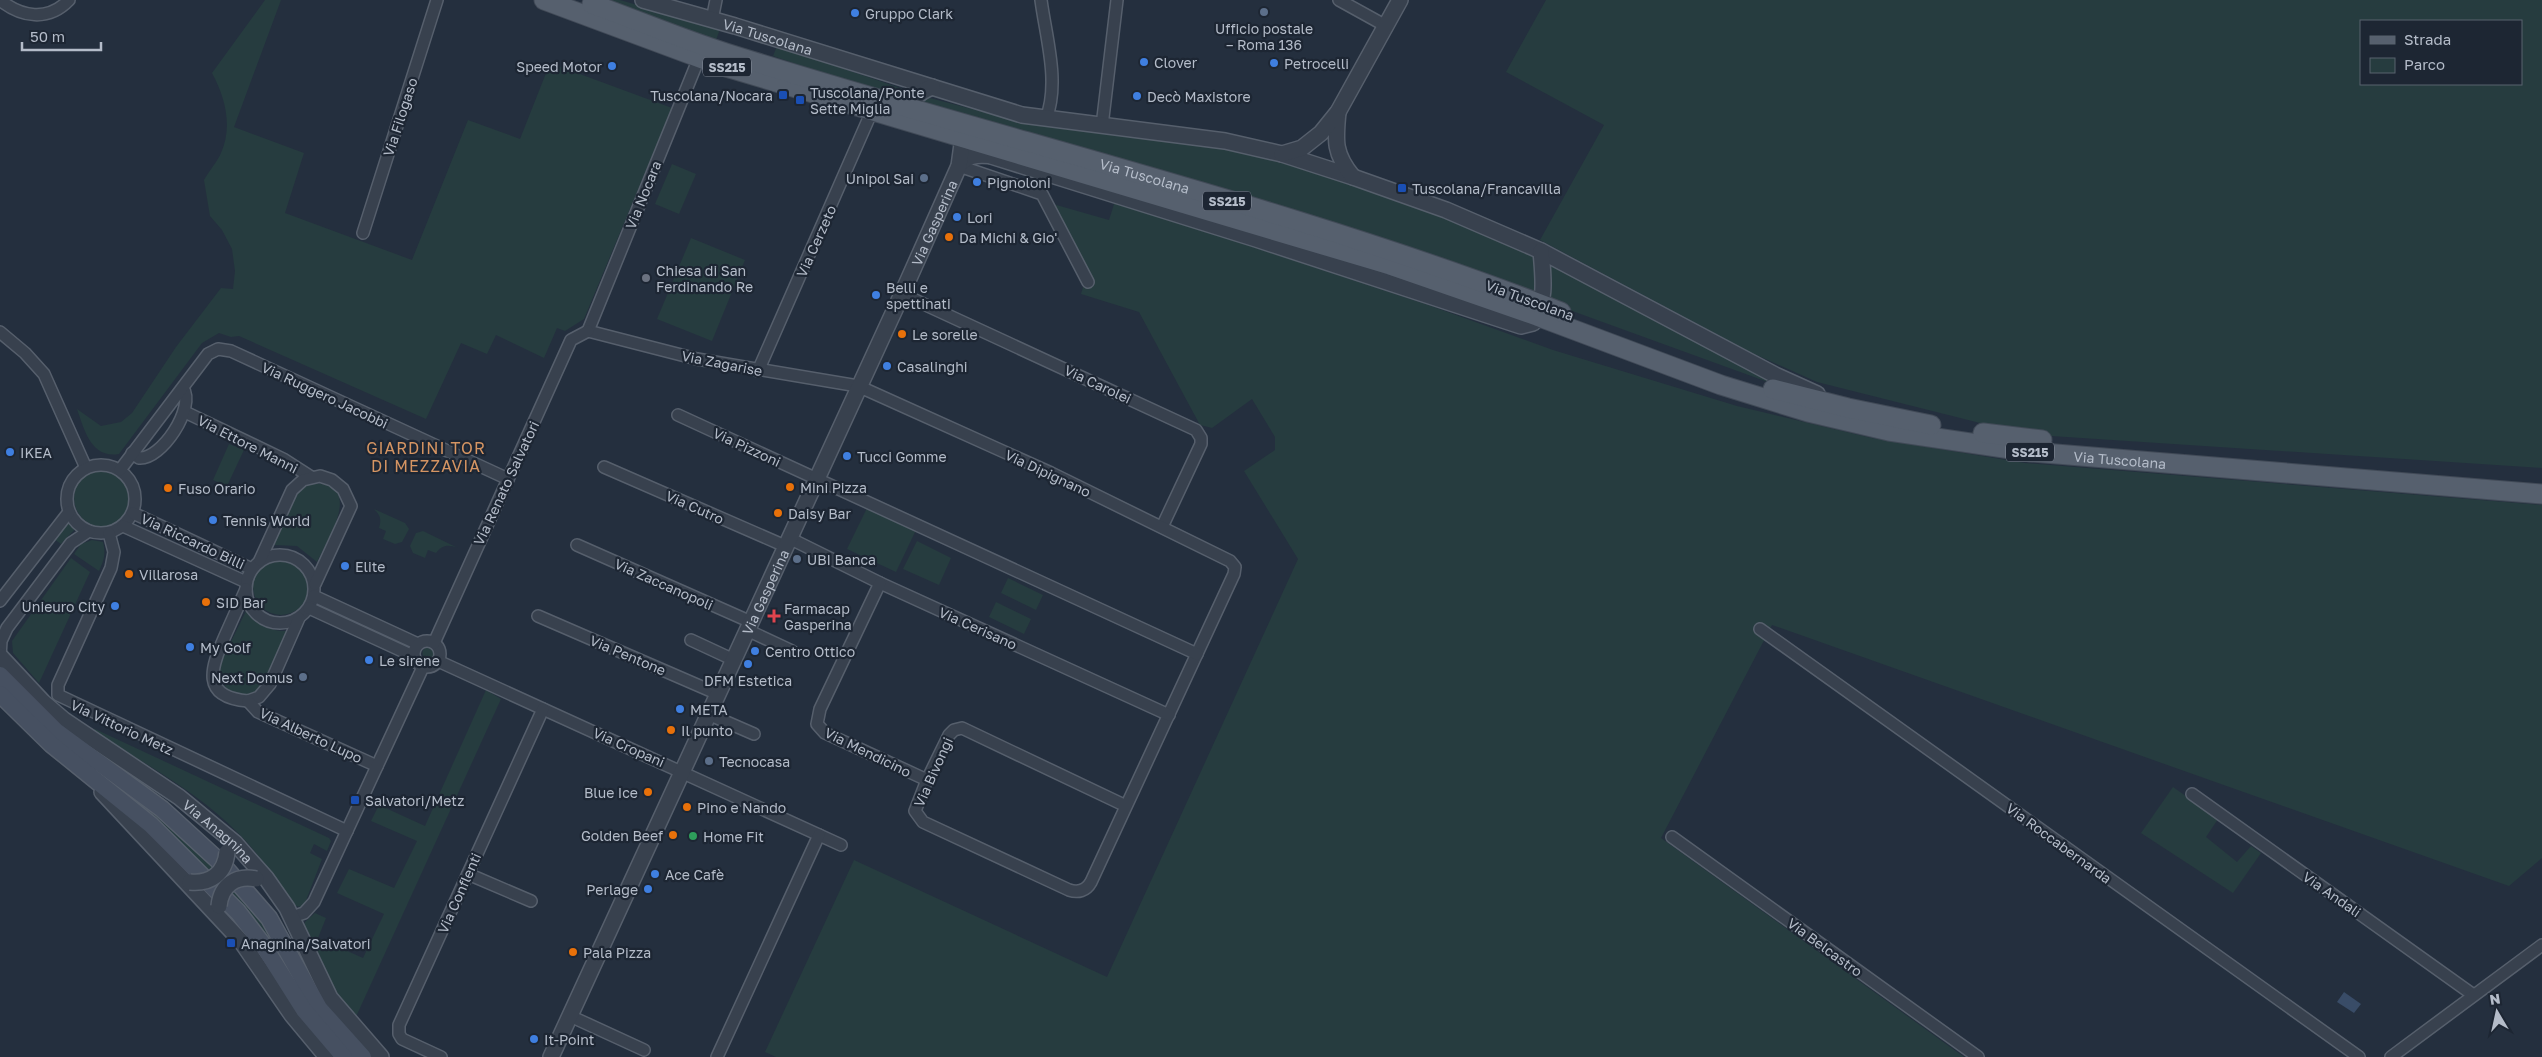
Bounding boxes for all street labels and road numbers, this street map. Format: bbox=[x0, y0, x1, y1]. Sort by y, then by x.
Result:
street label: Via Tuscolana bbox=[721, 15, 815, 58]
road number: SS215 bbox=[703, 58, 751, 76]
street label: Via Filogaso bbox=[379, 76, 421, 158]
street label: Via Tuscolana bbox=[1098, 154, 1192, 197]
street label: Via Nocara bbox=[622, 158, 664, 232]
street label: Via Gasperina bbox=[907, 177, 960, 268]
road number: SS215 bbox=[1203, 192, 1251, 210]
street label: Via Cerzeto bbox=[793, 202, 839, 280]
street label: Via Tuscolana bbox=[1483, 276, 1577, 324]
street label: Via Zagarise bbox=[680, 347, 764, 379]
street label: Via Ruggero Jacobbi bbox=[259, 358, 391, 432]
street label: Via Carolei bbox=[1062, 361, 1134, 407]
street label: Via Ettore Manni bbox=[195, 411, 301, 477]
street label: Via Renato Salvatori bbox=[470, 418, 542, 548]
street label: Via Pizzoni bbox=[710, 424, 784, 470]
road number: SS215 bbox=[2006, 442, 2054, 462]
street label: Via Dipignano bbox=[1002, 446, 1094, 500]
street label: Via Tuscolana bbox=[2073, 447, 2167, 472]
street label: Via Cutro bbox=[663, 487, 727, 527]
street label: Via Riccardo Billi bbox=[138, 509, 248, 573]
street label: Via Gasperina bbox=[738, 546, 792, 637]
street label: Via Zaccanopoli bbox=[612, 555, 716, 613]
street label: Via Cerisano bbox=[936, 603, 1020, 653]
street label: Via Pentone bbox=[587, 631, 669, 679]
street label: Via Vittorio Metz bbox=[68, 696, 176, 758]
street label: Via Alberto Lupo bbox=[257, 704, 365, 766]
street label: Via Cropani bbox=[591, 724, 667, 770]
street label: Via Mendicino bbox=[822, 724, 914, 780]
street label: Via Bivongi bbox=[910, 734, 956, 810]
street label: Via Anagnina bbox=[180, 795, 257, 866]
street label: Via Roccabernarda bbox=[2003, 799, 2115, 887]
street label: Via Conflenti bbox=[434, 850, 484, 936]
street label: Via Andali bbox=[2300, 868, 2364, 920]
street label: Via Belcastro bbox=[1784, 914, 1866, 980]

